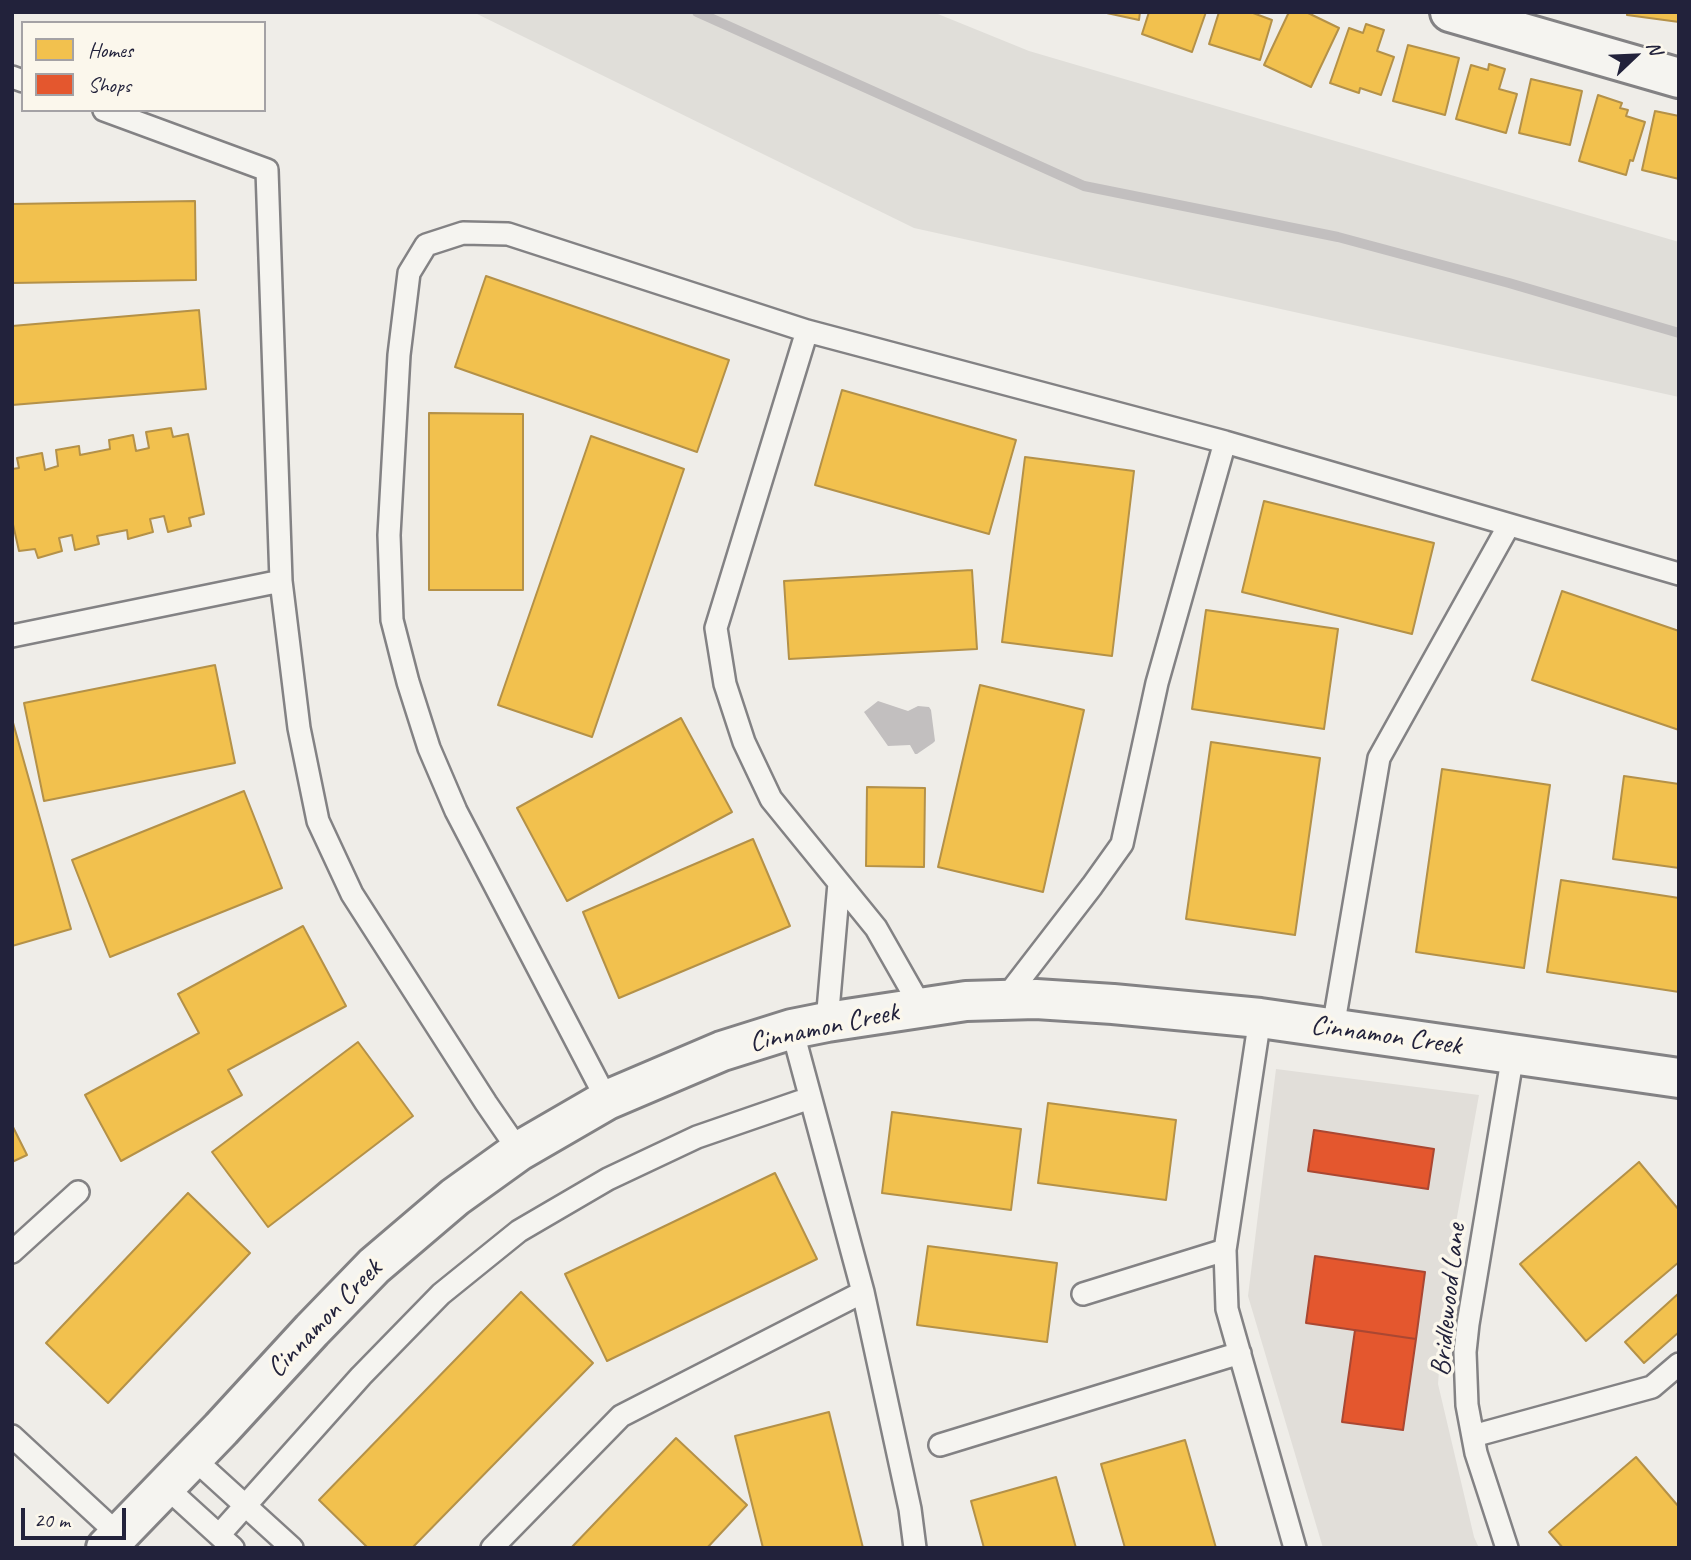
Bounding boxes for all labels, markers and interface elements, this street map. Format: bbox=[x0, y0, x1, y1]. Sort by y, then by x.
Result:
legend bbox=[21, 21, 266, 112]
north arrow bbox=[1600, 21, 1670, 91]
text: Homes bbox=[88, 37, 133, 63]
text: N bbox=[1641, 38, 1668, 58]
text: Shops bbox=[88, 72, 131, 98]
street label: Cinnamon Creek bbox=[746, 996, 902, 1060]
street label: Cinnamon Creek bbox=[1309, 1009, 1463, 1063]
street label: Bridlewood Lane bbox=[1424, 1222, 1474, 1378]
street label: Cinnamon Creek bbox=[260, 1253, 390, 1385]
scale bar bbox=[24, 1494, 130, 1538]
text: 20 m bbox=[34, 1507, 70, 1533]

